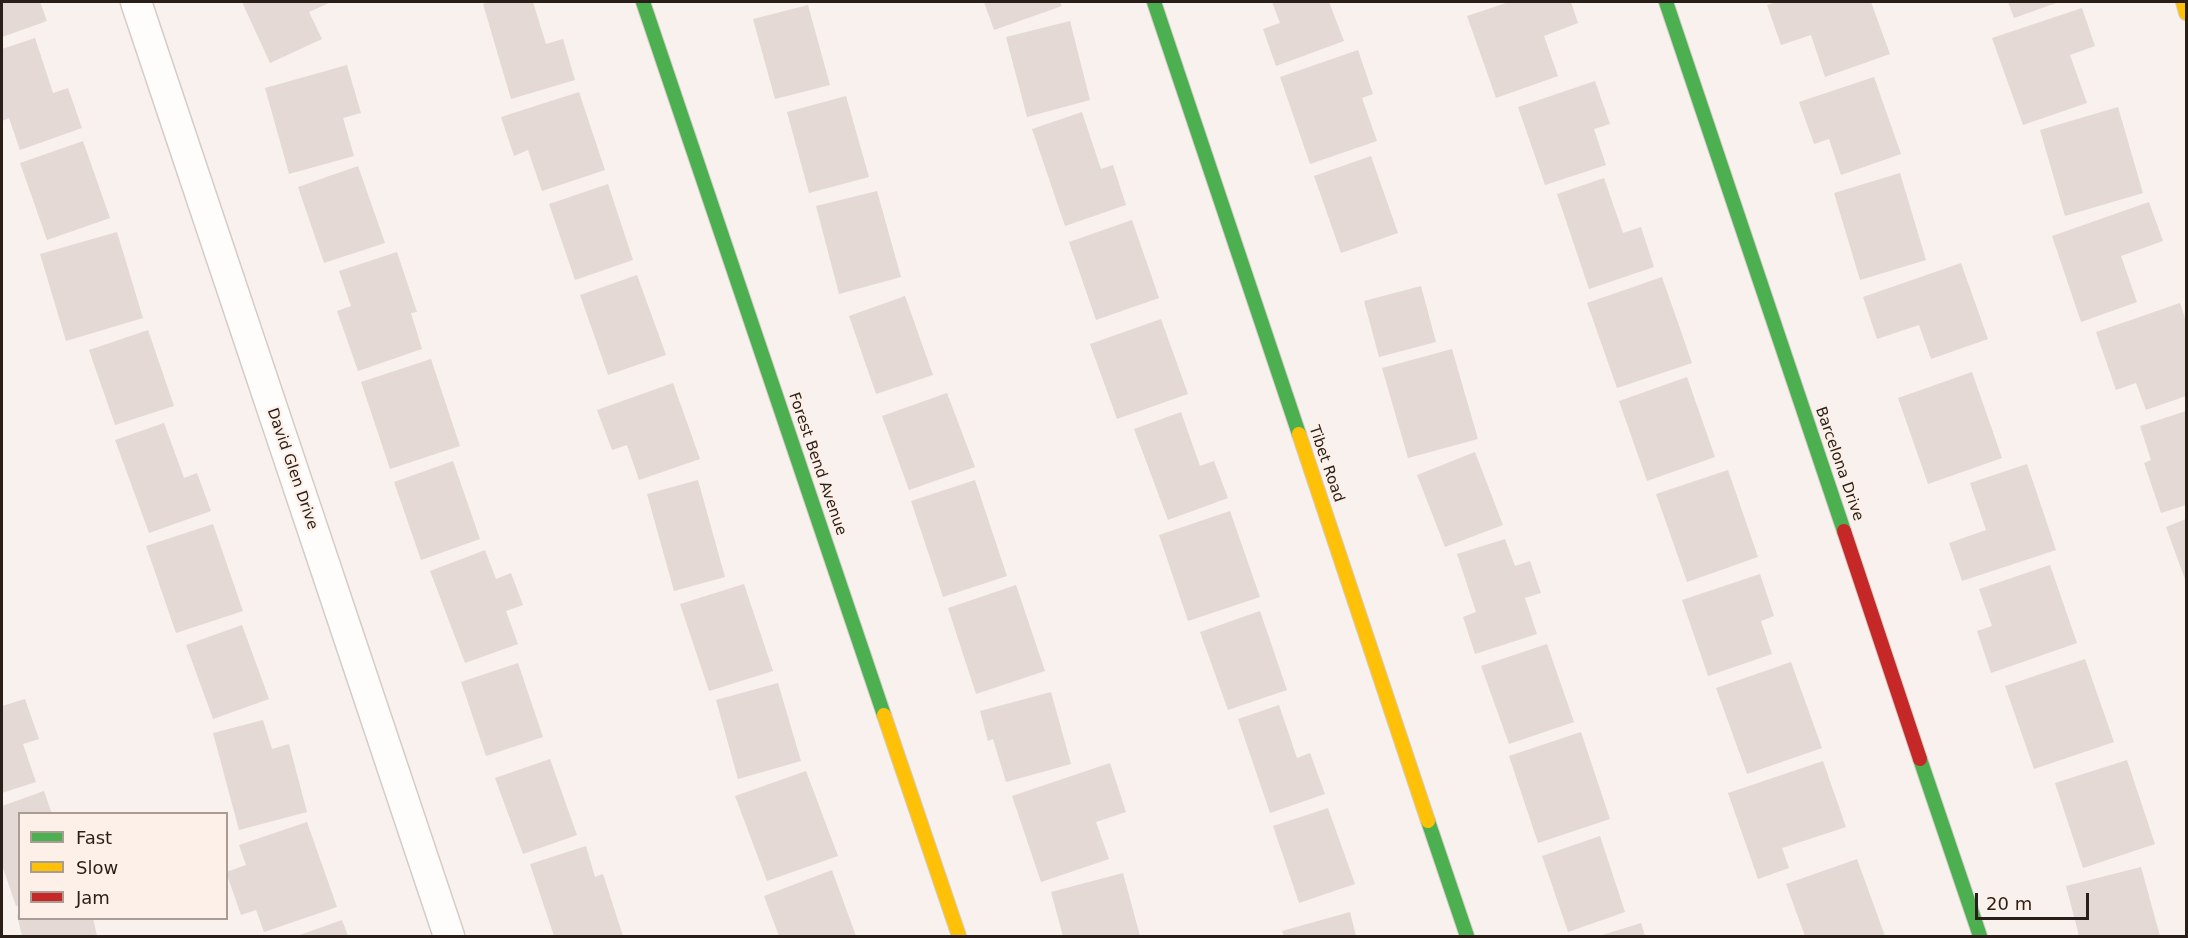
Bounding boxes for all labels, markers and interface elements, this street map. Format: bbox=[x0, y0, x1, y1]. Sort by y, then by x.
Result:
street label: Forest Bend Avenue bbox=[784, 390, 850, 538]
street label: Barcelona Drive bbox=[1811, 405, 1867, 523]
street label: David Glen Drive bbox=[263, 406, 321, 532]
street label: Tibet Road bbox=[1304, 423, 1348, 505]
legend bbox=[18, 812, 228, 920]
text: Fast bbox=[76, 827, 112, 848]
text: Slow bbox=[76, 857, 118, 878]
scale bar bbox=[1978, 881, 2092, 919]
text: Jam bbox=[76, 887, 110, 908]
text: 20 m bbox=[1986, 893, 2032, 914]

